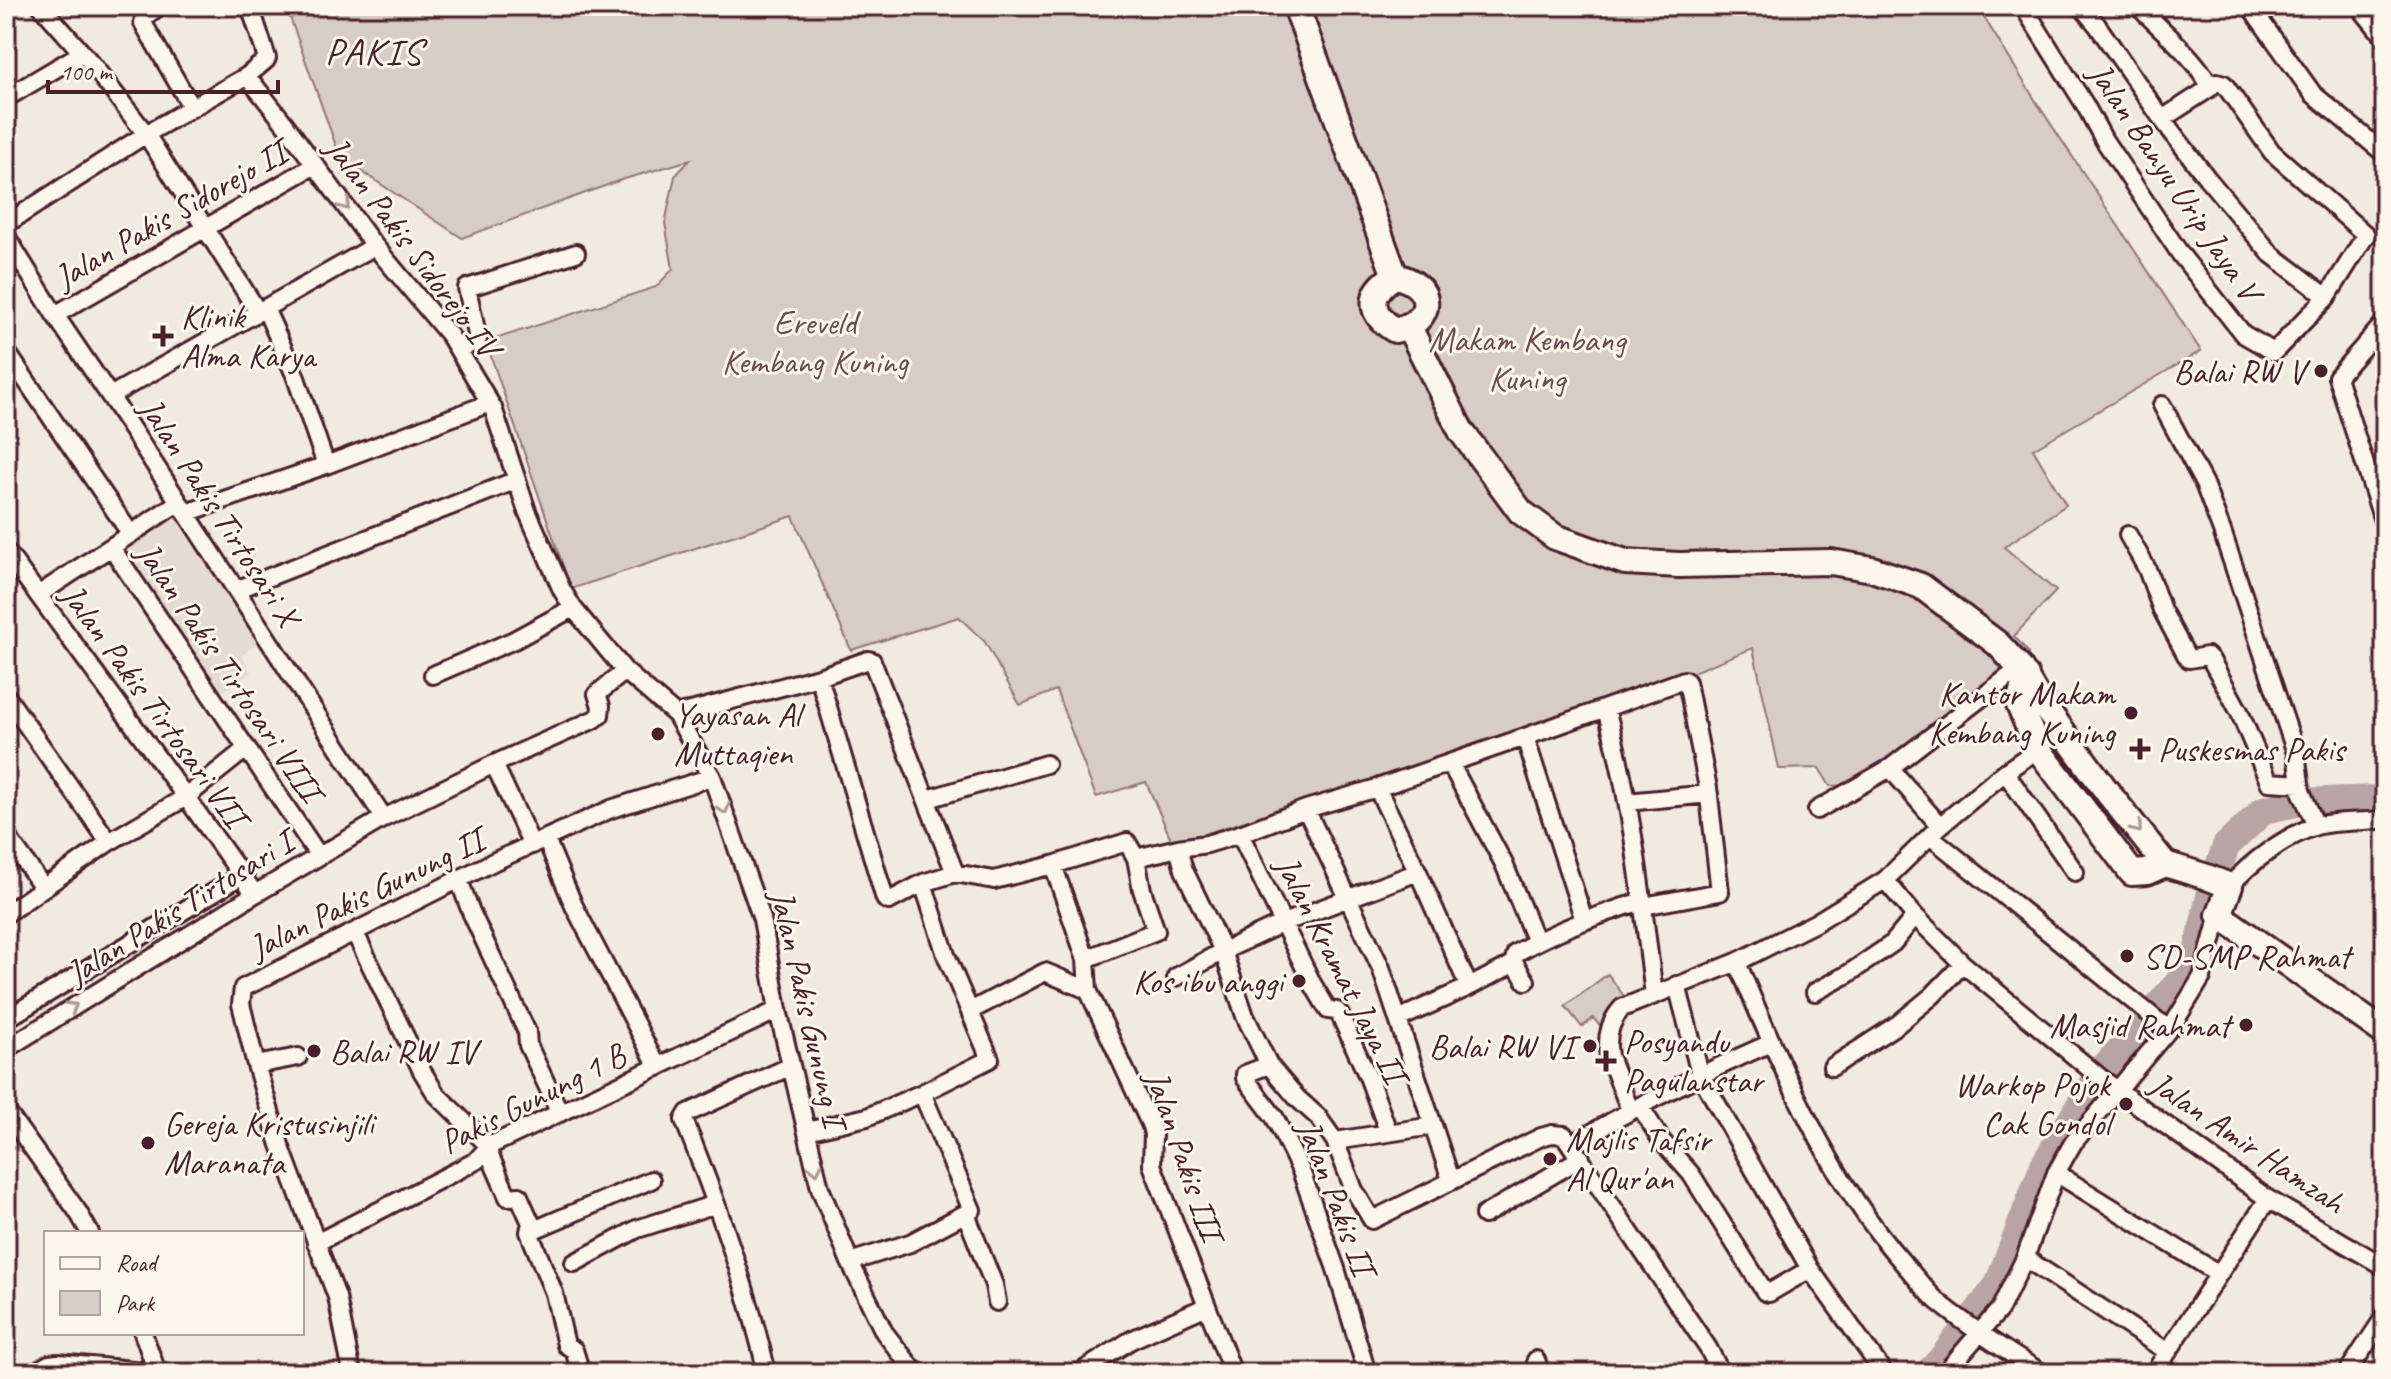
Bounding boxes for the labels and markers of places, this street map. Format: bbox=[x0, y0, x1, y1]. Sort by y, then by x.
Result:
place label: Klinik Alma Karya bbox=[181, 295, 318, 377]
marker: Klinik Alma Karya bbox=[152, 325, 174, 347]
place label: Balai RW V bbox=[2174, 350, 2311, 393]
marker: Balai RW V bbox=[2312, 362, 2330, 380]
place label: Kantor Makam Kembang Kuning bbox=[1929, 672, 2117, 754]
place label: Yayasan Al Muttaqien bbox=[674, 693, 806, 775]
marker: Kantor Makam Kembang Kuning bbox=[2122, 704, 2140, 722]
marker: Yayasan Al Muttaqien bbox=[649, 725, 667, 743]
place label: Puskesmas Pakis bbox=[2158, 728, 2348, 771]
marker: Puskesmas Pakis bbox=[2129, 738, 2151, 760]
place label: SD-SMP Rahmat bbox=[2143, 935, 2355, 978]
marker: SD-SMP Rahmat bbox=[2118, 947, 2136, 965]
place label: Kos ibu anggi bbox=[1133, 960, 1287, 1003]
marker: Kos ibu anggi bbox=[1290, 972, 1308, 990]
place label: Masjid Rahmat bbox=[2050, 1004, 2235, 1047]
marker: Masjid Rahmat bbox=[2237, 1016, 2255, 1034]
place label: Posyandu Pagulanstar bbox=[1624, 1020, 1766, 1102]
place label: Balai RW VI bbox=[1429, 1025, 1581, 1068]
place label: Balai RW IV bbox=[330, 1030, 482, 1073]
marker: Balai RW VI bbox=[1581, 1037, 1599, 1055]
marker: Balai RW IV bbox=[305, 1042, 323, 1060]
marker: Posyandu Pagulanstar bbox=[1595, 1050, 1617, 1072]
place label: Warkop Pojok Cak Gondol bbox=[1955, 1063, 2116, 1145]
marker: Warkop Pojok Cak Gondol bbox=[2117, 1095, 2135, 1113]
place label: Gereja Kristusinjili Maranata bbox=[164, 1102, 377, 1184]
place label: Majlis Tafsir Al Qur'an bbox=[1566, 1118, 1713, 1200]
marker: Gereja Kristusinjili Maranata bbox=[139, 1134, 157, 1152]
marker: Majlis Tafsir Al Qur'an bbox=[1541, 1150, 1559, 1168]

